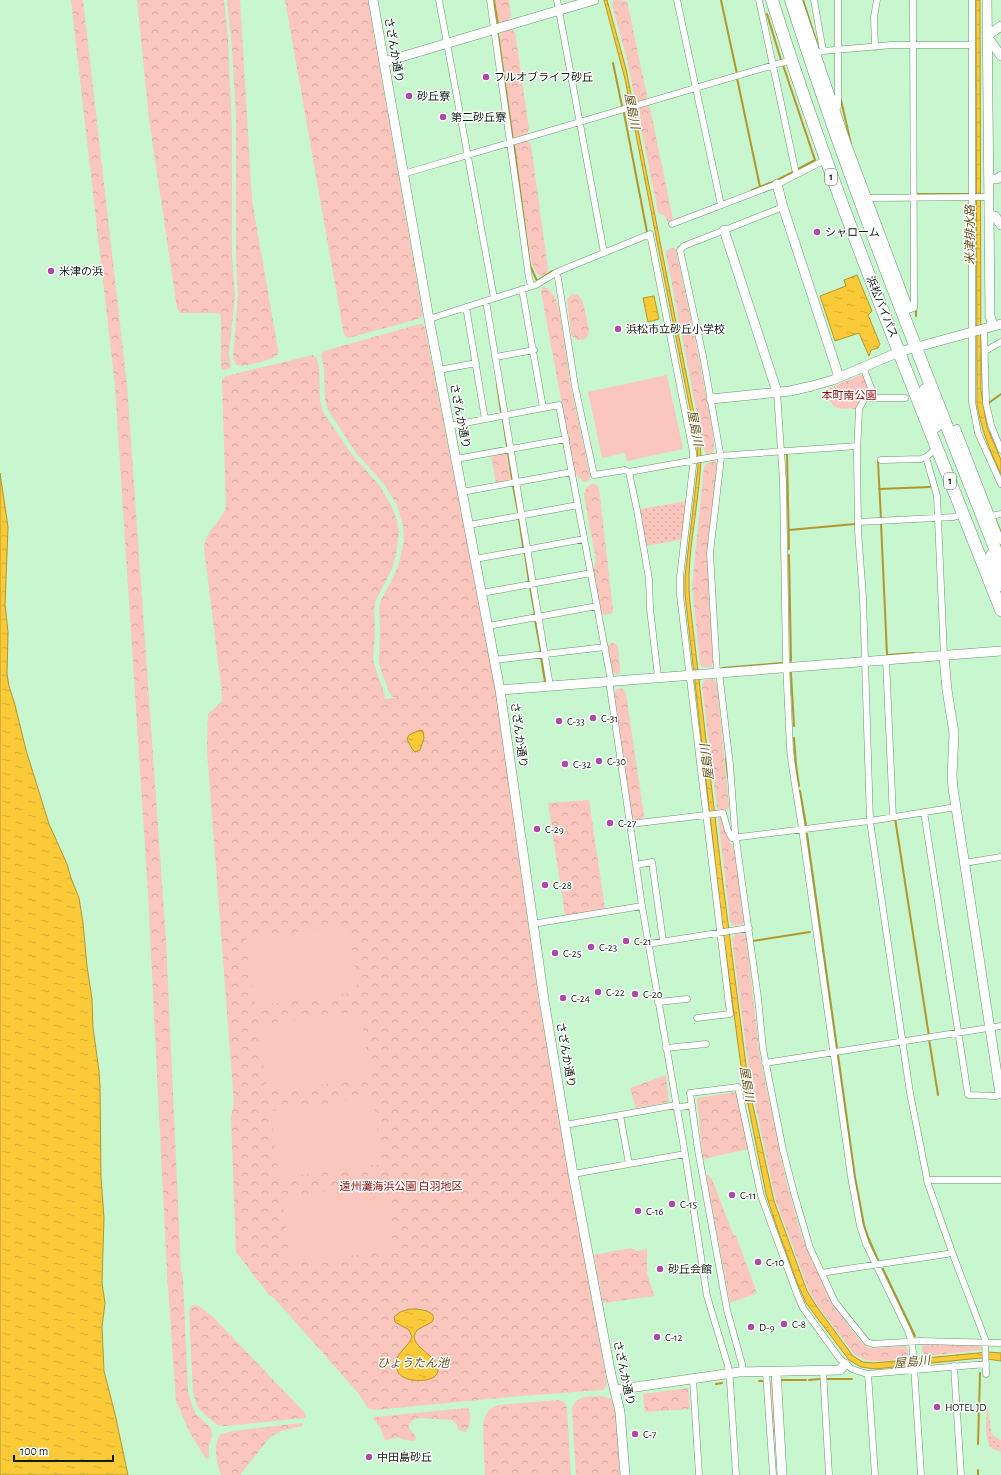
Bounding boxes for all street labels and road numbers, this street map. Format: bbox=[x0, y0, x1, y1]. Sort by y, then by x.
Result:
street label: さざんか通り bbox=[383, 16, 406, 83]
road number: 1 bbox=[825, 169, 837, 185]
street label: 浜松バイパス bbox=[865, 274, 900, 340]
street label: さざんか通り bbox=[448, 382, 473, 449]
road number: 1 bbox=[944, 473, 956, 489]
street label: さざんか通り bbox=[509, 701, 530, 768]
street label: さざんか通り bbox=[555, 1021, 578, 1088]
street label: さざんか通り bbox=[612, 1339, 637, 1406]

